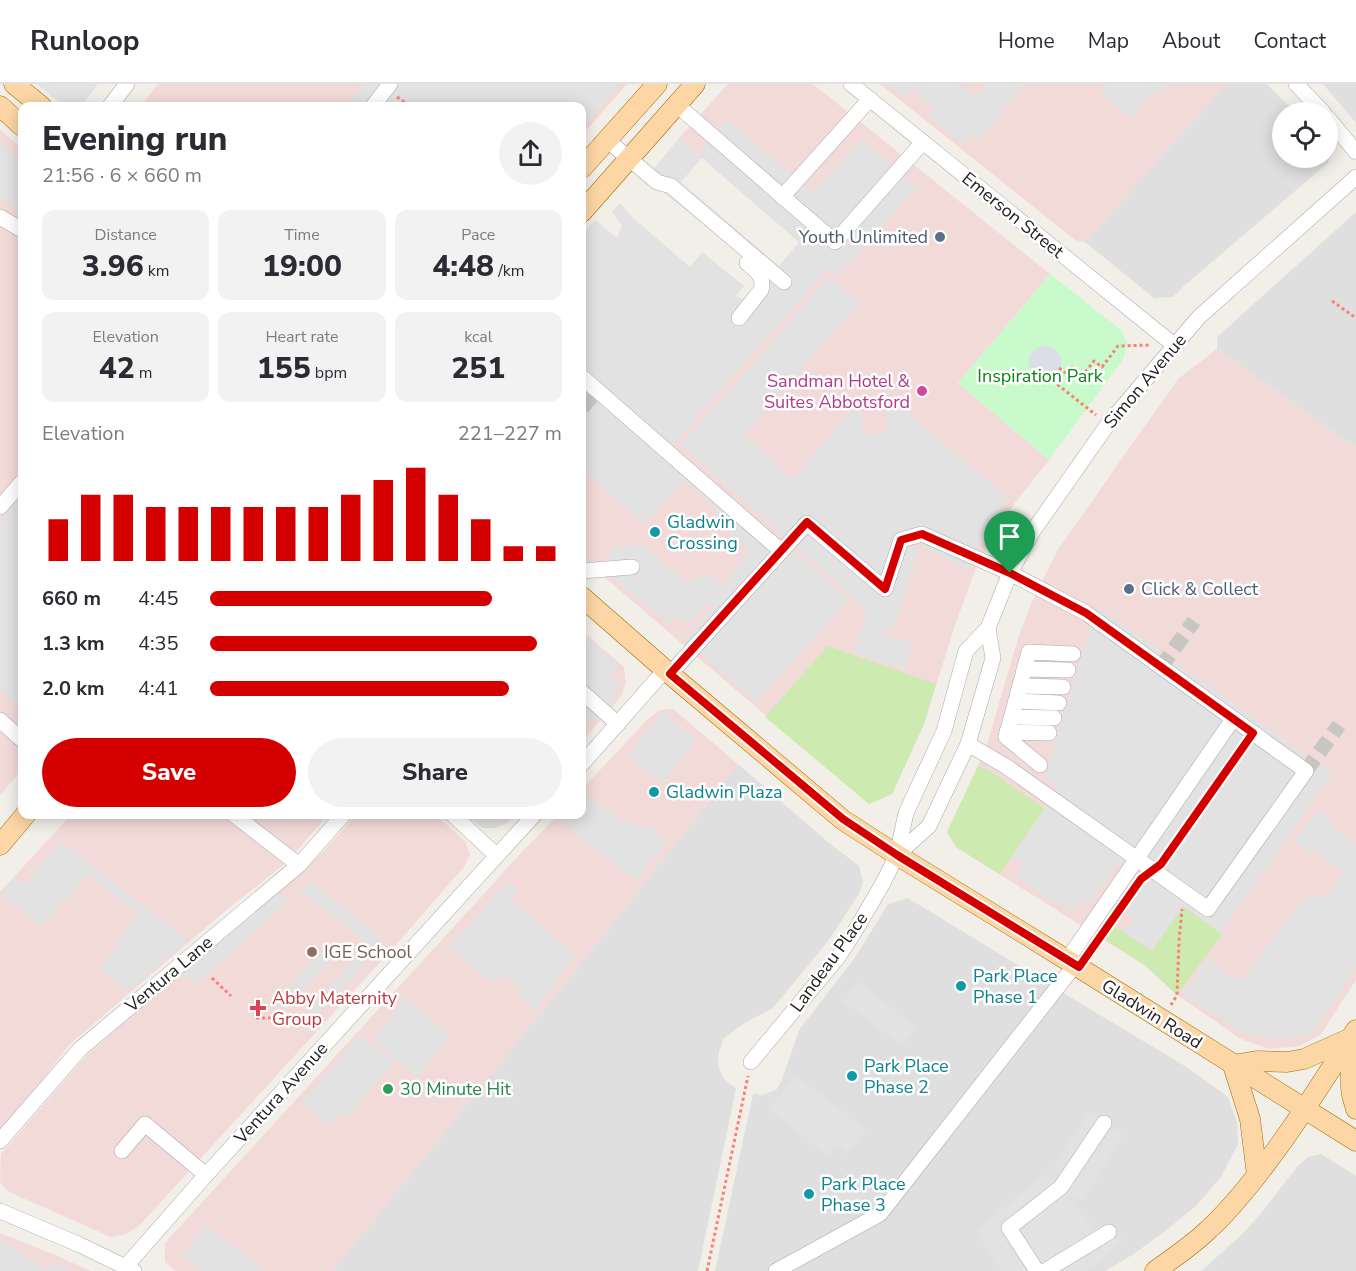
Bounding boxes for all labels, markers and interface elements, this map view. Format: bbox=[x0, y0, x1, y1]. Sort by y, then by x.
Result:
text: Runloop bbox=[30, 22, 140, 60]
text: Home bbox=[998, 27, 1055, 55]
text: Map bbox=[1088, 27, 1129, 55]
text: About bbox=[1162, 27, 1220, 55]
text: Contact bbox=[1253, 27, 1326, 55]
map controls bbox=[1272, 102, 1338, 168]
button: locate bbox=[1272, 102, 1338, 168]
text: Evening run bbox=[42, 117, 227, 162]
button: share bbox=[499, 122, 562, 185]
text: 21:56 · 6 × 660 m bbox=[42, 162, 202, 189]
street label: Emerson Street bbox=[957, 167, 1069, 264]
text: Distance bbox=[95, 224, 157, 246]
text: Time bbox=[284, 224, 320, 246]
text: Pace bbox=[461, 224, 495, 246]
place label: Youth Unlimited bbox=[798, 225, 928, 249]
marker: Youth Unlimited bbox=[933, 230, 947, 244]
text: 3.96 bbox=[82, 246, 144, 287]
text: 19:00 bbox=[262, 246, 342, 287]
text: 4:48 bbox=[432, 246, 494, 287]
text: km bbox=[144, 260, 169, 282]
text: /km bbox=[494, 260, 524, 282]
text: Elevation bbox=[93, 326, 159, 348]
text: Heart rate bbox=[265, 326, 339, 348]
text: kcal bbox=[464, 326, 493, 348]
street label: Simon Avenue bbox=[1098, 329, 1192, 433]
text: 42 bbox=[99, 348, 135, 389]
text: 155 bbox=[257, 348, 311, 389]
text: 251 bbox=[451, 348, 505, 389]
text: m bbox=[135, 362, 153, 384]
text: bpm bbox=[311, 362, 347, 384]
park label: Inspiration Park bbox=[977, 364, 1104, 388]
place label: Sandman Hotel & Suites Abbotsford bbox=[764, 369, 911, 414]
marker: Sandman Hotel & Suites Abbotsford bbox=[915, 384, 929, 398]
text: Elevation bbox=[42, 420, 125, 447]
text: 221–227 m bbox=[458, 420, 562, 447]
place label: Gladwin Crossing bbox=[667, 510, 738, 555]
pin bbox=[984, 511, 1035, 573]
icon: arrive bbox=[993, 520, 1026, 553]
marker: Gladwin Crossing bbox=[648, 525, 662, 539]
place label: Click & Collect bbox=[1141, 577, 1259, 601]
marker: Click & Collect bbox=[1122, 582, 1136, 596]
text: 660 m bbox=[42, 585, 101, 612]
text: 4:45 bbox=[138, 585, 179, 612]
text: 1.3 km bbox=[42, 630, 105, 657]
text: 4:35 bbox=[138, 630, 179, 657]
text: 2.0 km bbox=[42, 675, 105, 702]
text: 4:41 bbox=[138, 675, 179, 702]
button: Save bbox=[42, 738, 296, 807]
button: Share bbox=[308, 738, 562, 807]
place label: Gladwin Plaza bbox=[666, 780, 783, 804]
marker: Gladwin Plaza bbox=[647, 785, 661, 799]
street label: Landeau Place bbox=[785, 907, 873, 1017]
street label: Ventura Lane bbox=[119, 930, 218, 1018]
place label: IGE School bbox=[324, 940, 412, 964]
marker: IGE School bbox=[305, 945, 319, 959]
place label: Park Place Phase 1 bbox=[973, 964, 1058, 1009]
street label: Gladwin Road bbox=[1097, 973, 1207, 1055]
marker: Park Place Phase 1 bbox=[954, 979, 968, 993]
place label: Abby Maternity Group bbox=[272, 986, 398, 1031]
marker: Abby Maternity Group bbox=[249, 999, 267, 1017]
street label: Ventura Avenue bbox=[228, 1037, 333, 1150]
place label: Park Place Phase 2 bbox=[864, 1054, 949, 1099]
marker: Park Place Phase 2 bbox=[845, 1069, 859, 1083]
place label: 30 Minute Hit bbox=[400, 1077, 511, 1101]
marker: 30 Minute Hit bbox=[381, 1082, 395, 1096]
place label: Park Place Phase 3 bbox=[821, 1172, 906, 1217]
marker: Park Place Phase 3 bbox=[802, 1187, 816, 1201]

